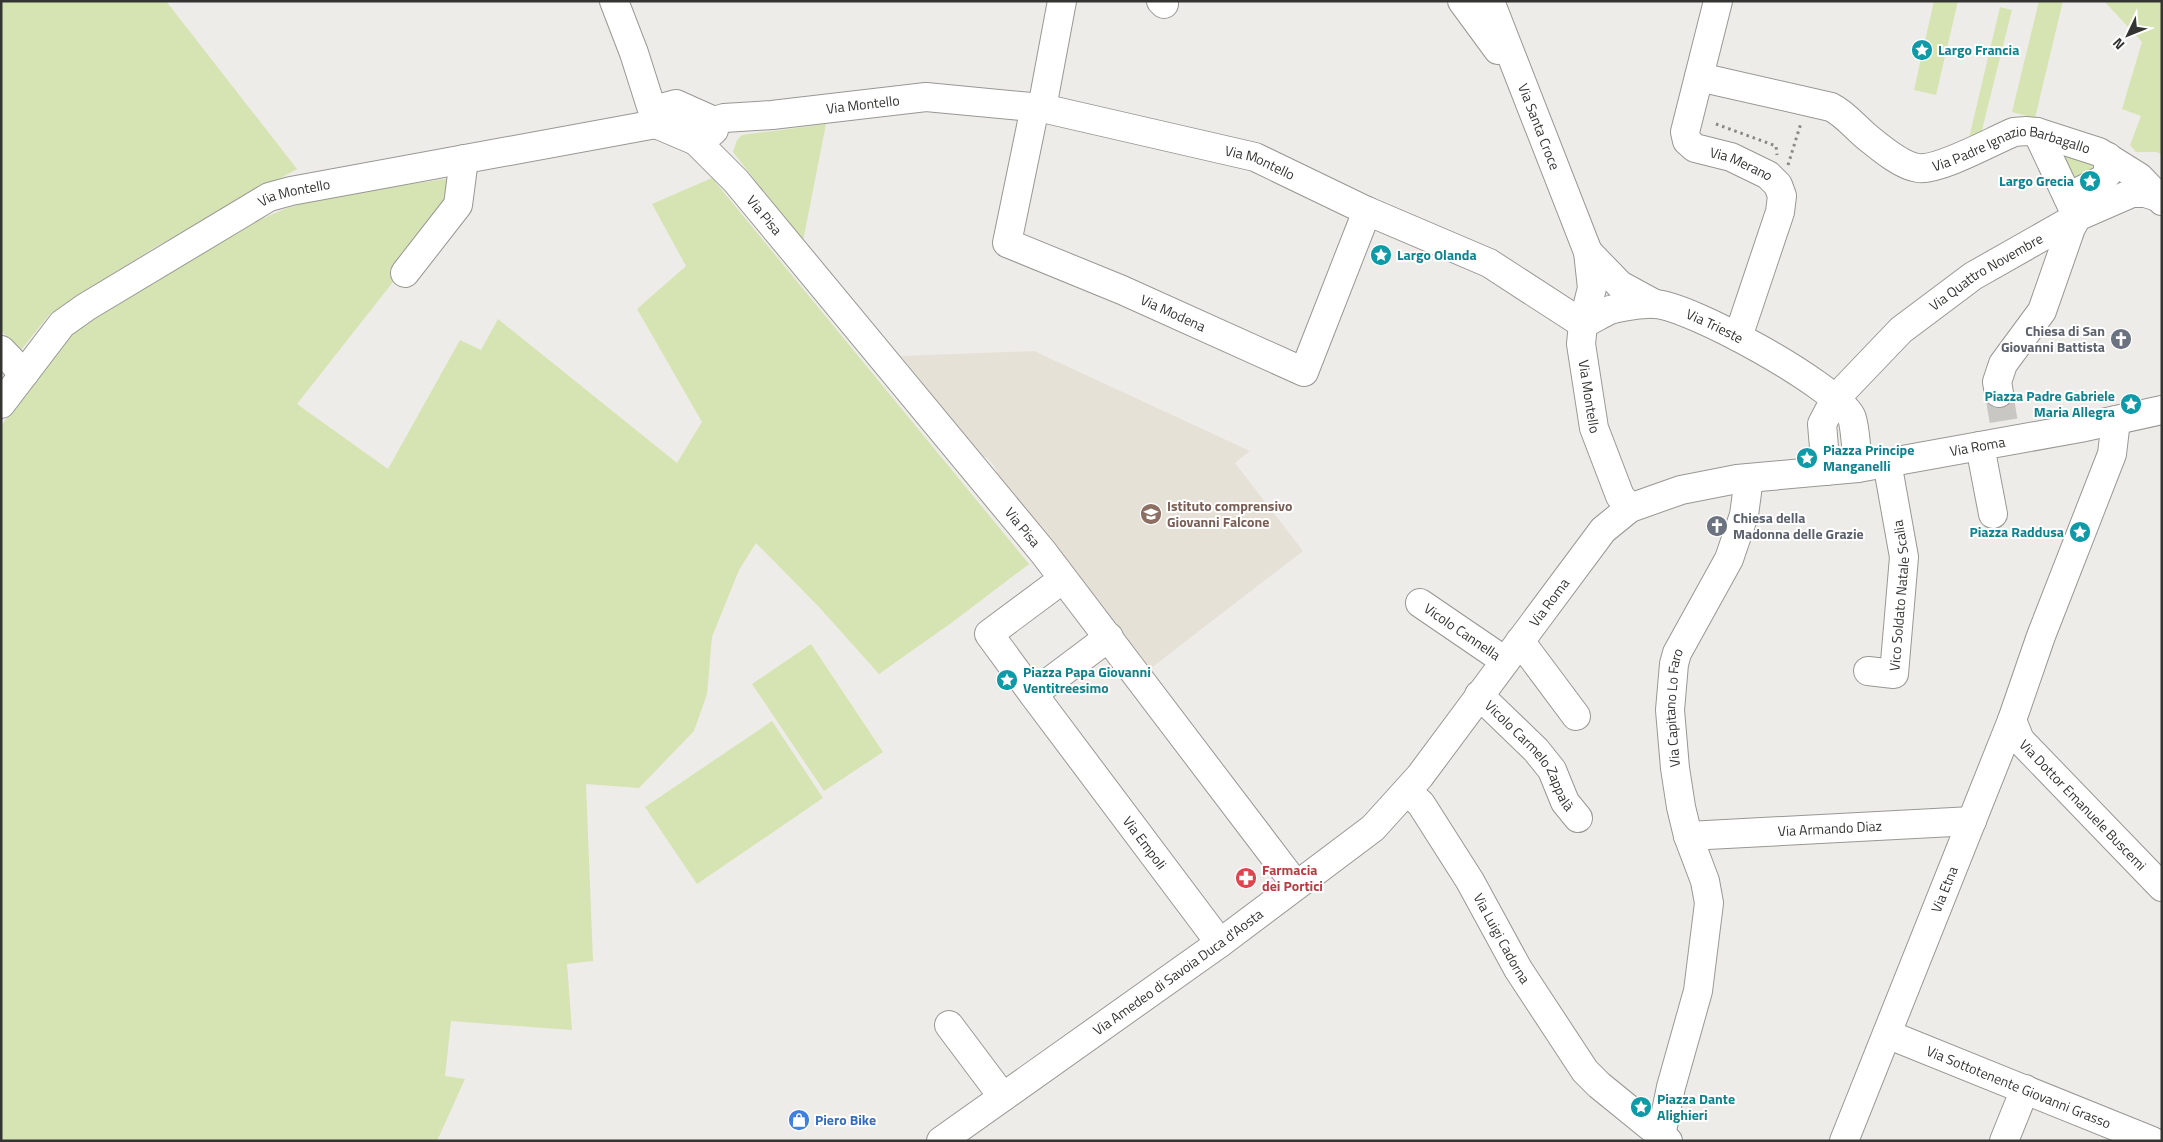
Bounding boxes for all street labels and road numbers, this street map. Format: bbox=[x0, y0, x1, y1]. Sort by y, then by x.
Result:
street label: Via Santa Croce bbox=[1513, 80, 1566, 173]
street label: Via Montello bbox=[825, 89, 901, 119]
street label: Via Padre Ignazio Barbagallo bbox=[1930, 120, 2093, 176]
street label: Via Montello bbox=[1223, 139, 1299, 185]
street label: Via Merano bbox=[1708, 141, 1779, 185]
street label: Via Montello bbox=[254, 173, 332, 211]
street label: Via Pisa bbox=[742, 190, 788, 239]
street label: Via Quattro Novembre bbox=[1924, 228, 2047, 316]
street label: Via Modena bbox=[1137, 289, 1209, 336]
street label: Via Trieste bbox=[1683, 303, 1747, 348]
street label: Via Montello bbox=[1574, 358, 1606, 436]
street label: Via Roma bbox=[1948, 431, 2007, 461]
street label: Via Pisa bbox=[1000, 502, 1046, 551]
street label: Vico Soldato Natale Scalia bbox=[1883, 519, 1914, 672]
street label: Via Roma bbox=[1524, 573, 1574, 631]
street label: Vicolo Cannella bbox=[1420, 598, 1505, 665]
street label: Via Capitano Lo Faro bbox=[1659, 644, 1688, 768]
street label: Vicolo Carmelo Zappalà bbox=[1480, 695, 1579, 815]
street label: Via Dottor Emanuele Buscemi bbox=[2015, 734, 2152, 875]
street label: Via Empoli bbox=[1118, 811, 1172, 873]
street label: Via Armando Diaz bbox=[1777, 815, 1882, 841]
street label: Via Etna bbox=[1925, 863, 1963, 916]
street label: Via Luigi Cadorna bbox=[1469, 889, 1536, 988]
street label: Via Amedeo di Savoia Duca d'Aosta bbox=[1088, 903, 1267, 1040]
street label: Via Sottotenente Giovanni Grasso bbox=[1923, 1040, 2114, 1133]

